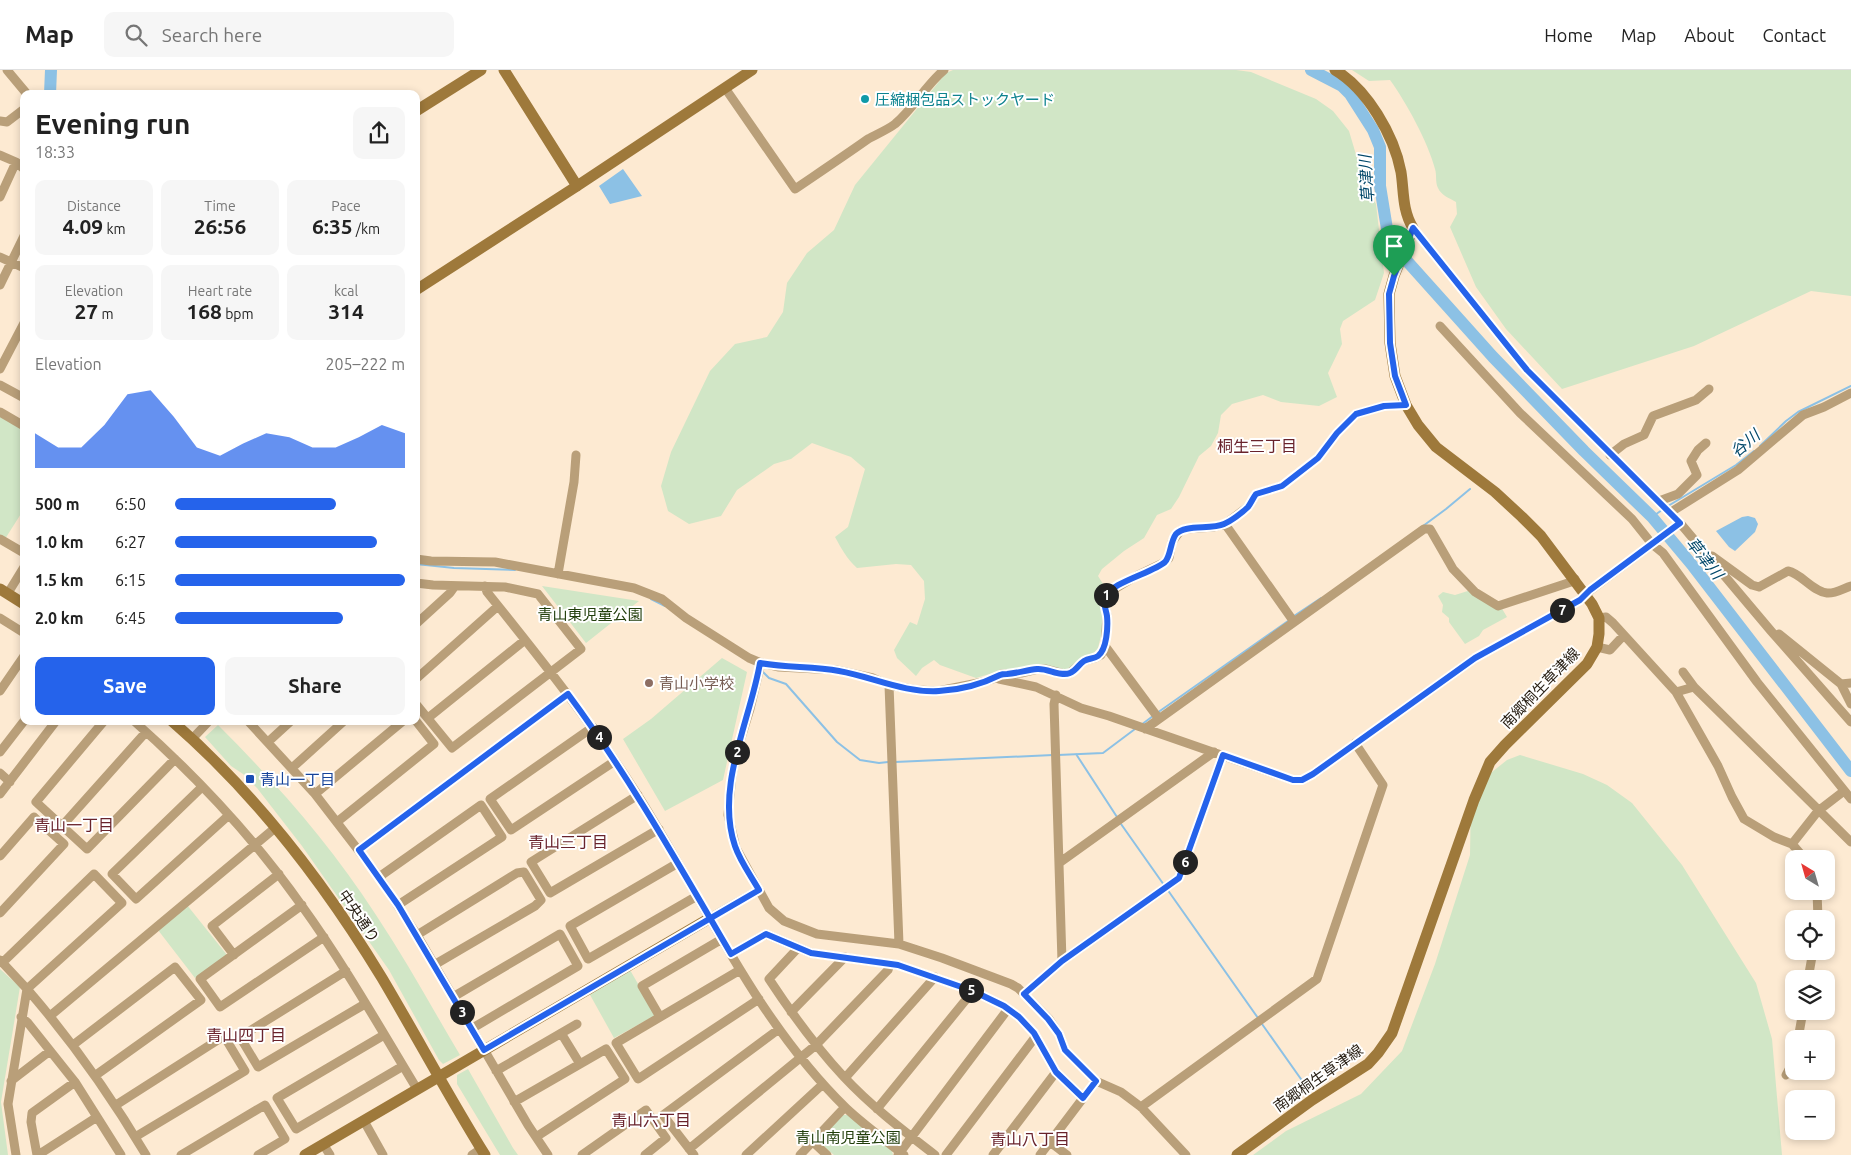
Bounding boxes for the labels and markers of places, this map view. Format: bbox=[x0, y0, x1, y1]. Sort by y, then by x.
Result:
place label: 圧縮梱包品ストックヤード bbox=[875, 91, 1055, 108]
marker: 圧縮梱包品ストックヤード bbox=[859, 93, 871, 105]
pin bbox=[1373, 225, 1415, 276]
pin: 1 bbox=[1094, 582, 1118, 608]
pin: 7 bbox=[1550, 598, 1574, 622]
place label: 青山小学校 bbox=[659, 675, 734, 692]
marker: 青山小学校 bbox=[643, 677, 655, 689]
pin: 4 bbox=[586, 724, 612, 750]
pin: 2 bbox=[724, 740, 750, 764]
place label: 青山一丁目 bbox=[260, 771, 335, 788]
marker: 青山一丁目 bbox=[244, 773, 256, 785]
pin: 6 bbox=[1172, 850, 1198, 874]
pin: 5 bbox=[958, 978, 984, 1002]
pin: 3 bbox=[450, 1000, 474, 1024]

